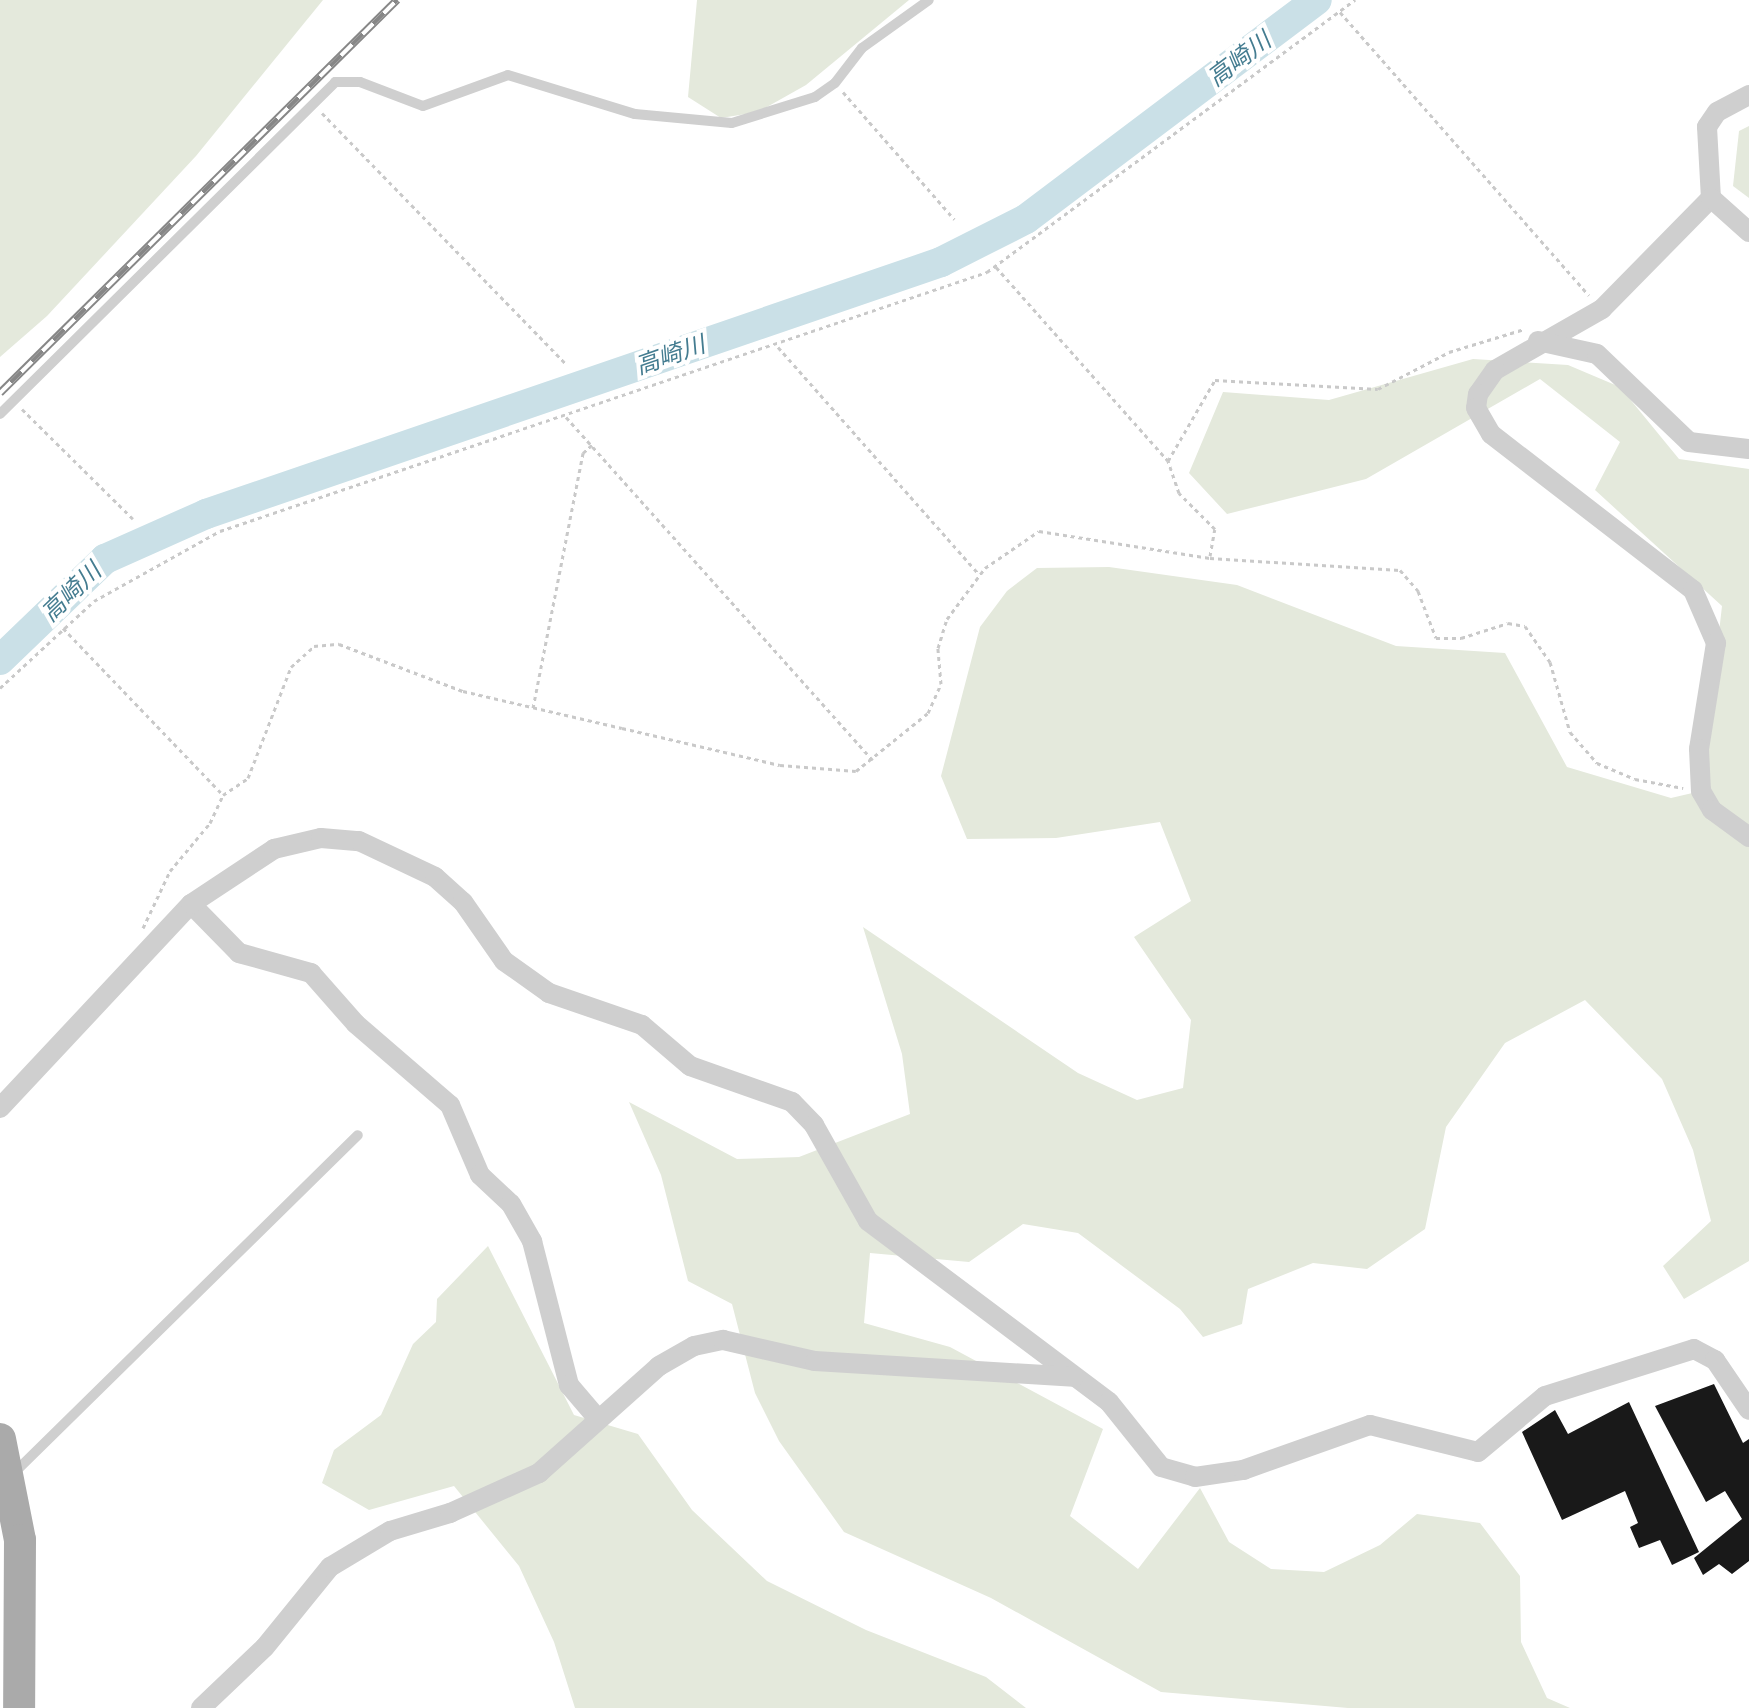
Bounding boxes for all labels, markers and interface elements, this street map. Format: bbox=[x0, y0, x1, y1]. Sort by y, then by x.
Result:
water label: 高崎川 bbox=[1202, 26, 1276, 92]
water label: 高崎川 bbox=[631, 330, 709, 380]
water label: 高崎川 bbox=[35, 557, 107, 627]

